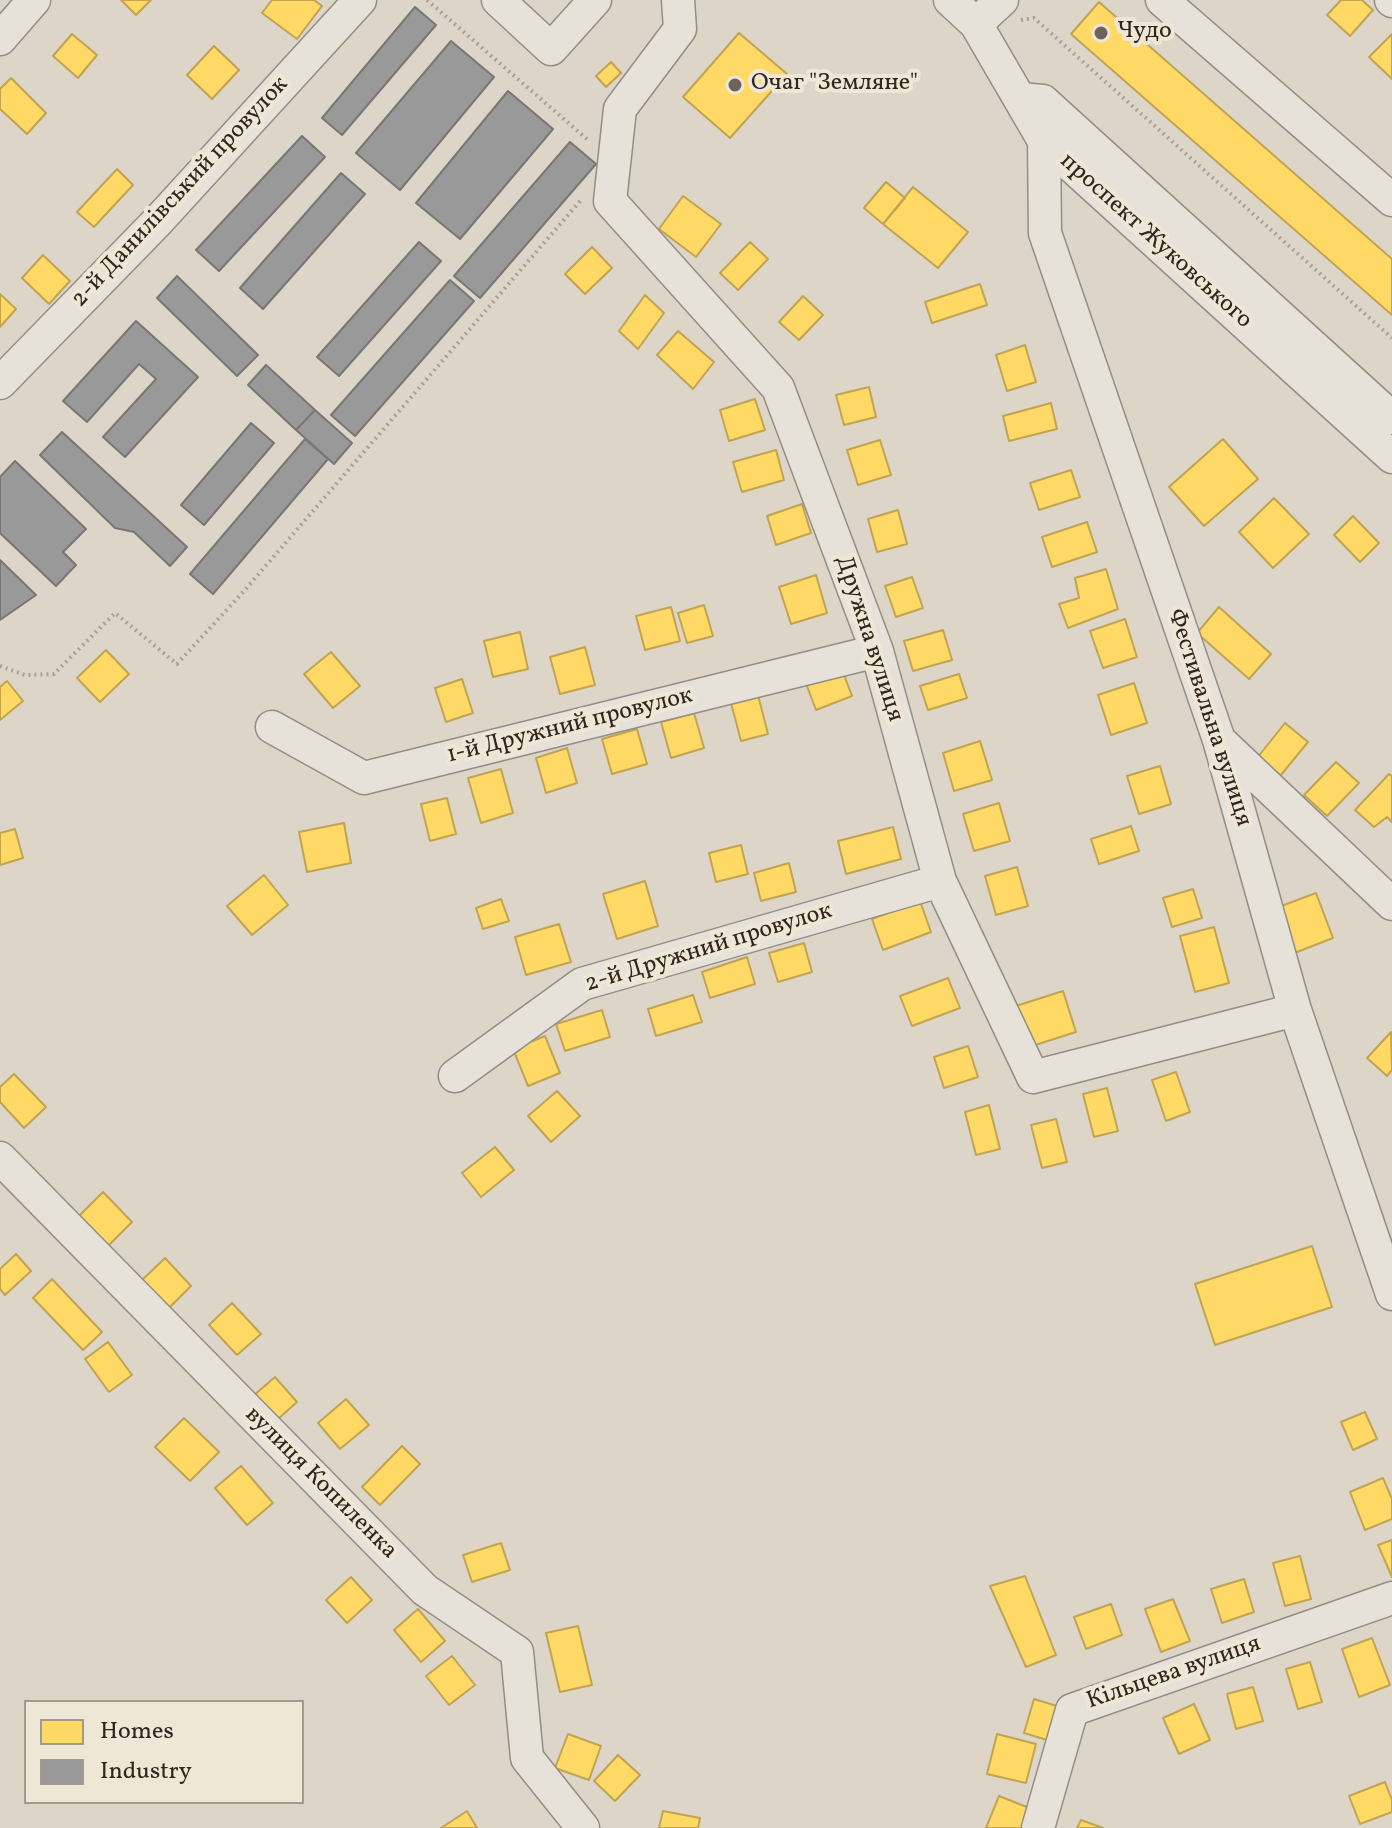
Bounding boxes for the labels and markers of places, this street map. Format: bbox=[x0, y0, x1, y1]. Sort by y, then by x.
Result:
place label: Чудо bbox=[1117, 19, 1172, 47]
marker: Чудо bbox=[1092, 24, 1110, 42]
place label: Очаг "Земляне" bbox=[751, 71, 918, 99]
marker: Очаг "Земляне" bbox=[726, 76, 744, 94]

